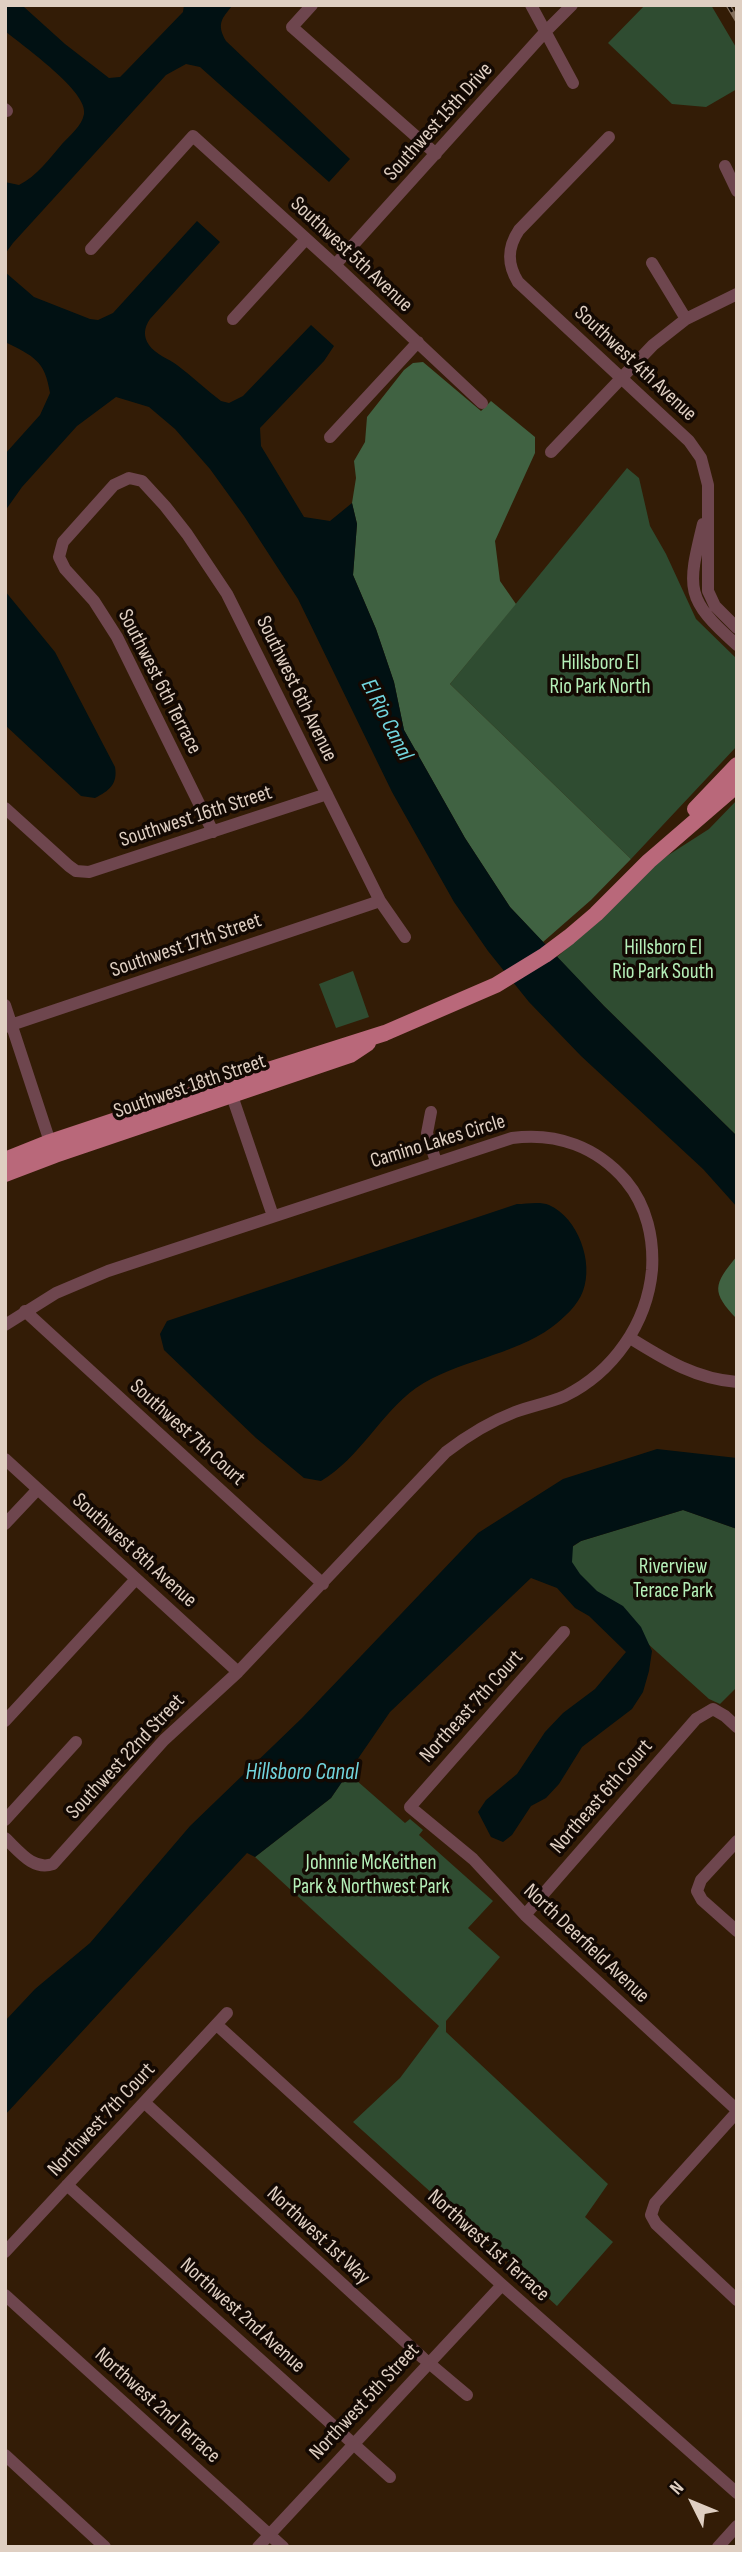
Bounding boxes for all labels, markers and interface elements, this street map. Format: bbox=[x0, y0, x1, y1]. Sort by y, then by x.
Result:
street label: Southwest 15th Drive bbox=[379, 58, 499, 186]
street label: Southwest 5th Avenue bbox=[285, 192, 417, 318]
street label: Southwest 4th Avenue bbox=[569, 301, 701, 427]
street label: Southwest 6th Terrace bbox=[112, 605, 206, 759]
street label: Southwest 6th Avenue bbox=[250, 612, 342, 766]
park label: Hillsboro El Rio Park North bbox=[550, 651, 650, 701]
water label: El Rio Canal bbox=[354, 675, 418, 765]
street label: Southwest 16th Street bbox=[117, 780, 275, 854]
street label: Southwest 17th Street bbox=[107, 908, 265, 984]
park label: Hillsboro El Rio Park South bbox=[612, 936, 714, 986]
street label: Southwest 18th Street bbox=[111, 1049, 269, 1125]
street label: Camino Lakes Circle bbox=[368, 1110, 508, 1174]
street label: Southwest 7th Court bbox=[124, 1375, 250, 1491]
street label: Southwest 8th Avenue bbox=[67, 1489, 201, 1613]
park label: Riverview Terace Park bbox=[633, 1555, 713, 1605]
street label: Northeast 7th Court bbox=[415, 1646, 529, 1768]
street label: Southwest 22nd Street bbox=[62, 1689, 190, 1825]
street label: Northeast 6th Court bbox=[546, 1735, 658, 1859]
water label: Hillsboro Canal bbox=[245, 1759, 359, 1787]
park label: Johnnie McKeithen Park & Northwest Park bbox=[292, 1851, 450, 1901]
street label: North Deerfield Avenue bbox=[518, 1879, 654, 2009]
street label: Northwest 7th Court bbox=[43, 2058, 161, 2182]
street label: Northwest 1st Way bbox=[261, 2182, 375, 2290]
street label: Northwest 1st Terrace bbox=[422, 2185, 554, 2307]
street label: Northwest 2nd Avenue bbox=[174, 2253, 310, 2379]
street label: Northwest 5th Street bbox=[305, 2339, 425, 2465]
street label: Northwest 2nd Terrace bbox=[89, 2343, 225, 2469]
north arrow bbox=[658, 2468, 728, 2538]
text: N bbox=[665, 2477, 689, 2500]

